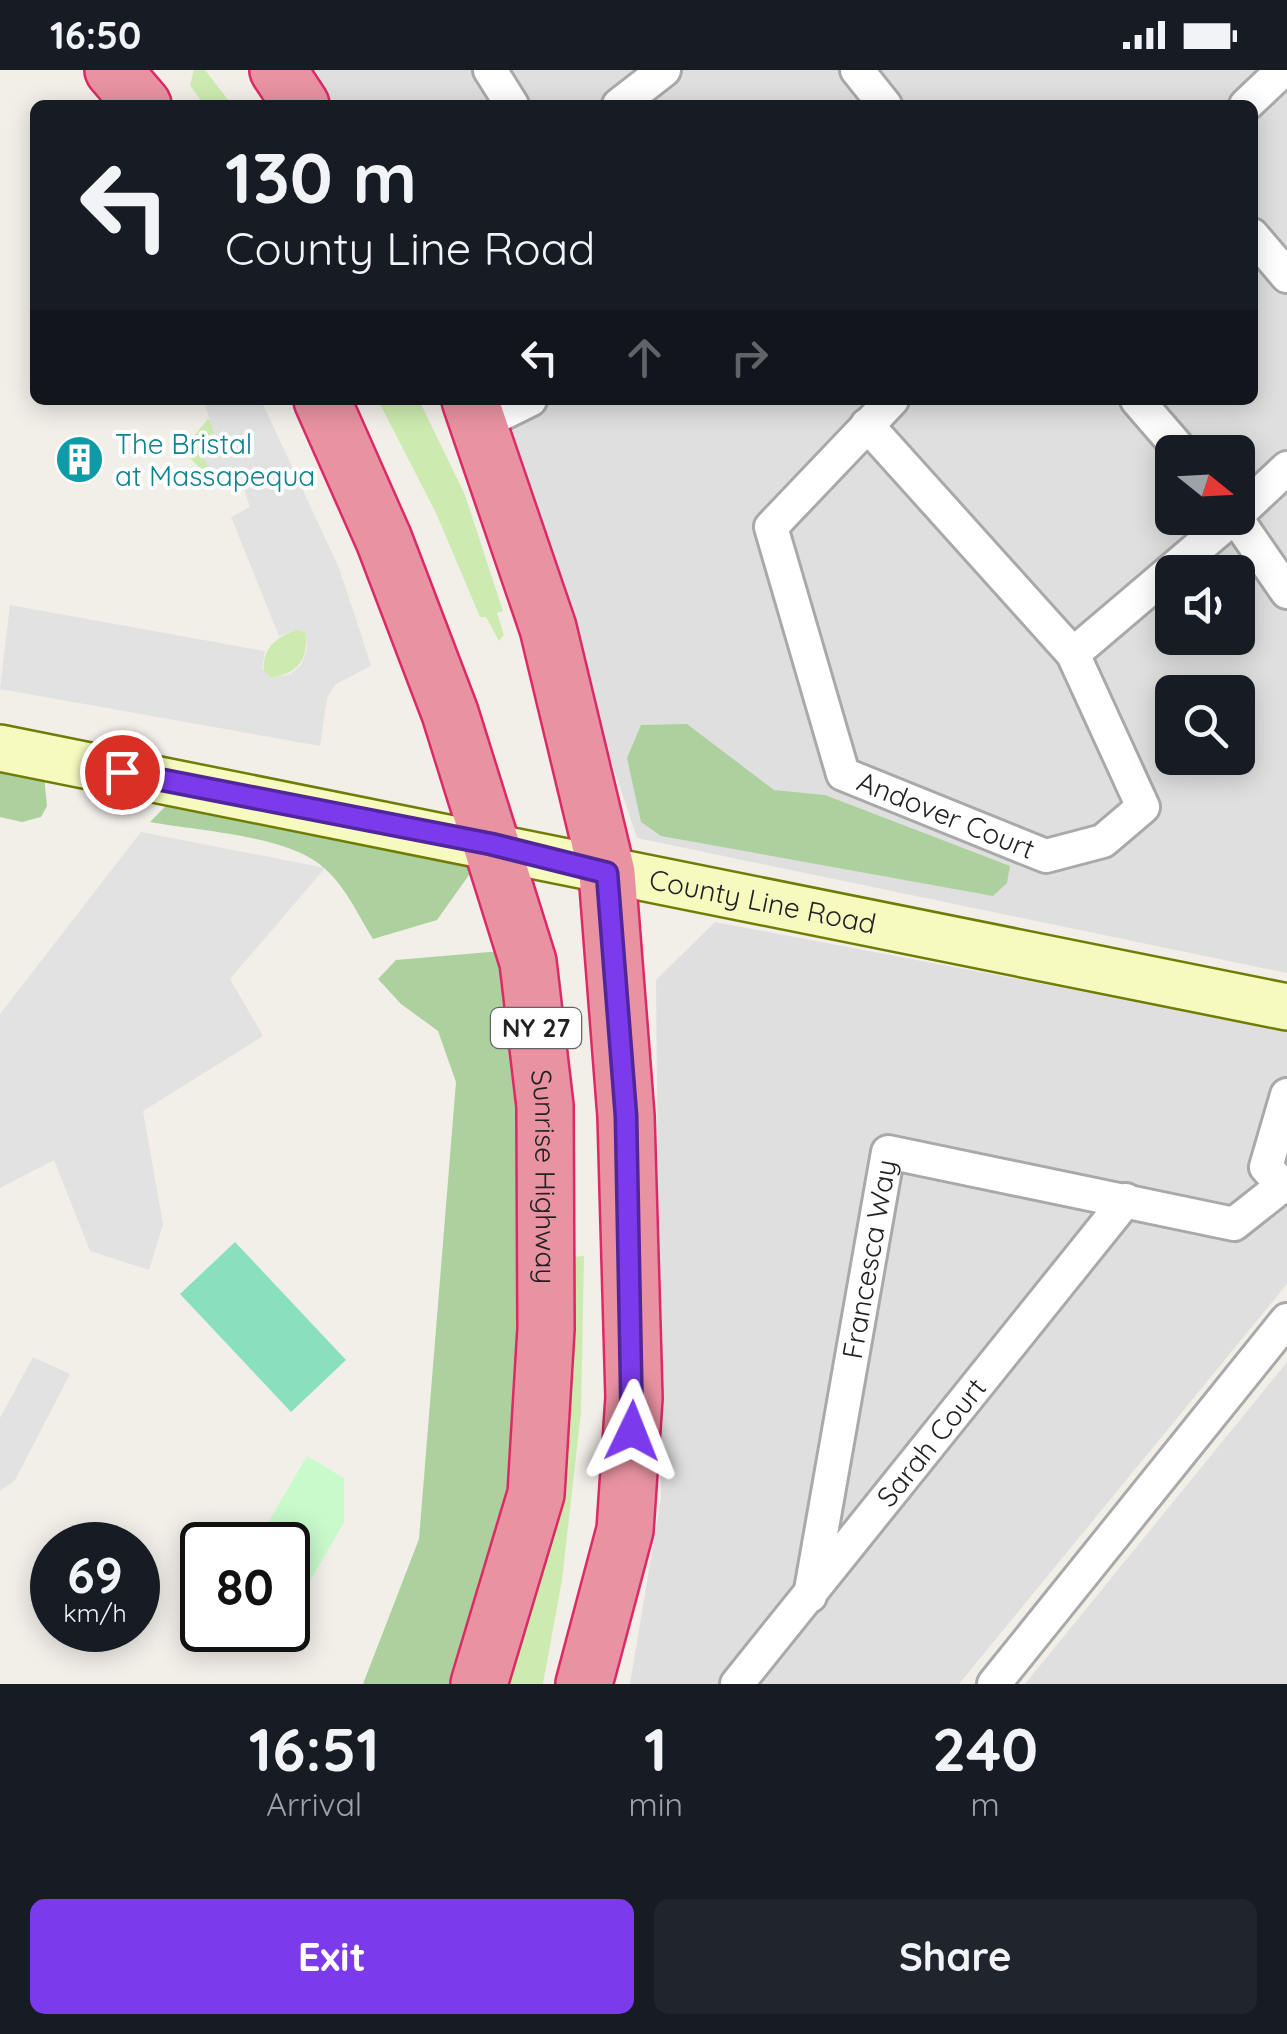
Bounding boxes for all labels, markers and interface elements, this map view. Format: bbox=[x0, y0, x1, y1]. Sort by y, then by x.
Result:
text: 16:50 bbox=[50, 11, 141, 59]
text: 130 m bbox=[225, 133, 417, 221]
icon: left bbox=[60, 140, 190, 270]
text: County Line Road bbox=[225, 220, 595, 276]
icon: left bbox=[512, 330, 567, 385]
icon: ahead bbox=[617, 330, 672, 385]
icon: right bbox=[722, 330, 777, 385]
place label: The Bristal at Massapequa bbox=[115, 426, 315, 493]
building icon: The Bristal at Massapequa bbox=[54, 434, 106, 486]
north arrow bbox=[1155, 435, 1255, 535]
map controls bbox=[1155, 435, 1255, 775]
button: sound bbox=[1155, 555, 1255, 655]
button: search bbox=[1155, 675, 1255, 775]
pin bbox=[80, 730, 165, 815]
icon: arrive bbox=[95, 745, 150, 800]
street label: Andover Court bbox=[852, 763, 1040, 866]
street label: County Line Road bbox=[646, 861, 879, 941]
road number: NY 27 bbox=[491, 1008, 581, 1048]
street label: Sunrise Highway bbox=[524, 1067, 564, 1284]
street label: Francesca Way bbox=[834, 1157, 903, 1361]
street label: Sarah Court bbox=[869, 1371, 993, 1513]
position arrow bbox=[580, 1379, 684, 1483]
speed limit sign: 80 bbox=[180, 1522, 310, 1652]
text: 69 bbox=[67, 1543, 123, 1606]
text: km/h bbox=[63, 1597, 127, 1628]
text: 16:51 bbox=[249, 1711, 380, 1786]
text: 1 bbox=[644, 1711, 667, 1786]
text: 240 bbox=[932, 1711, 1038, 1786]
text: Arrival bbox=[266, 1784, 362, 1824]
text: min bbox=[629, 1784, 683, 1824]
text: m bbox=[970, 1784, 1000, 1824]
button: Exit bbox=[30, 1899, 634, 2014]
button: Share bbox=[654, 1899, 1257, 2014]

